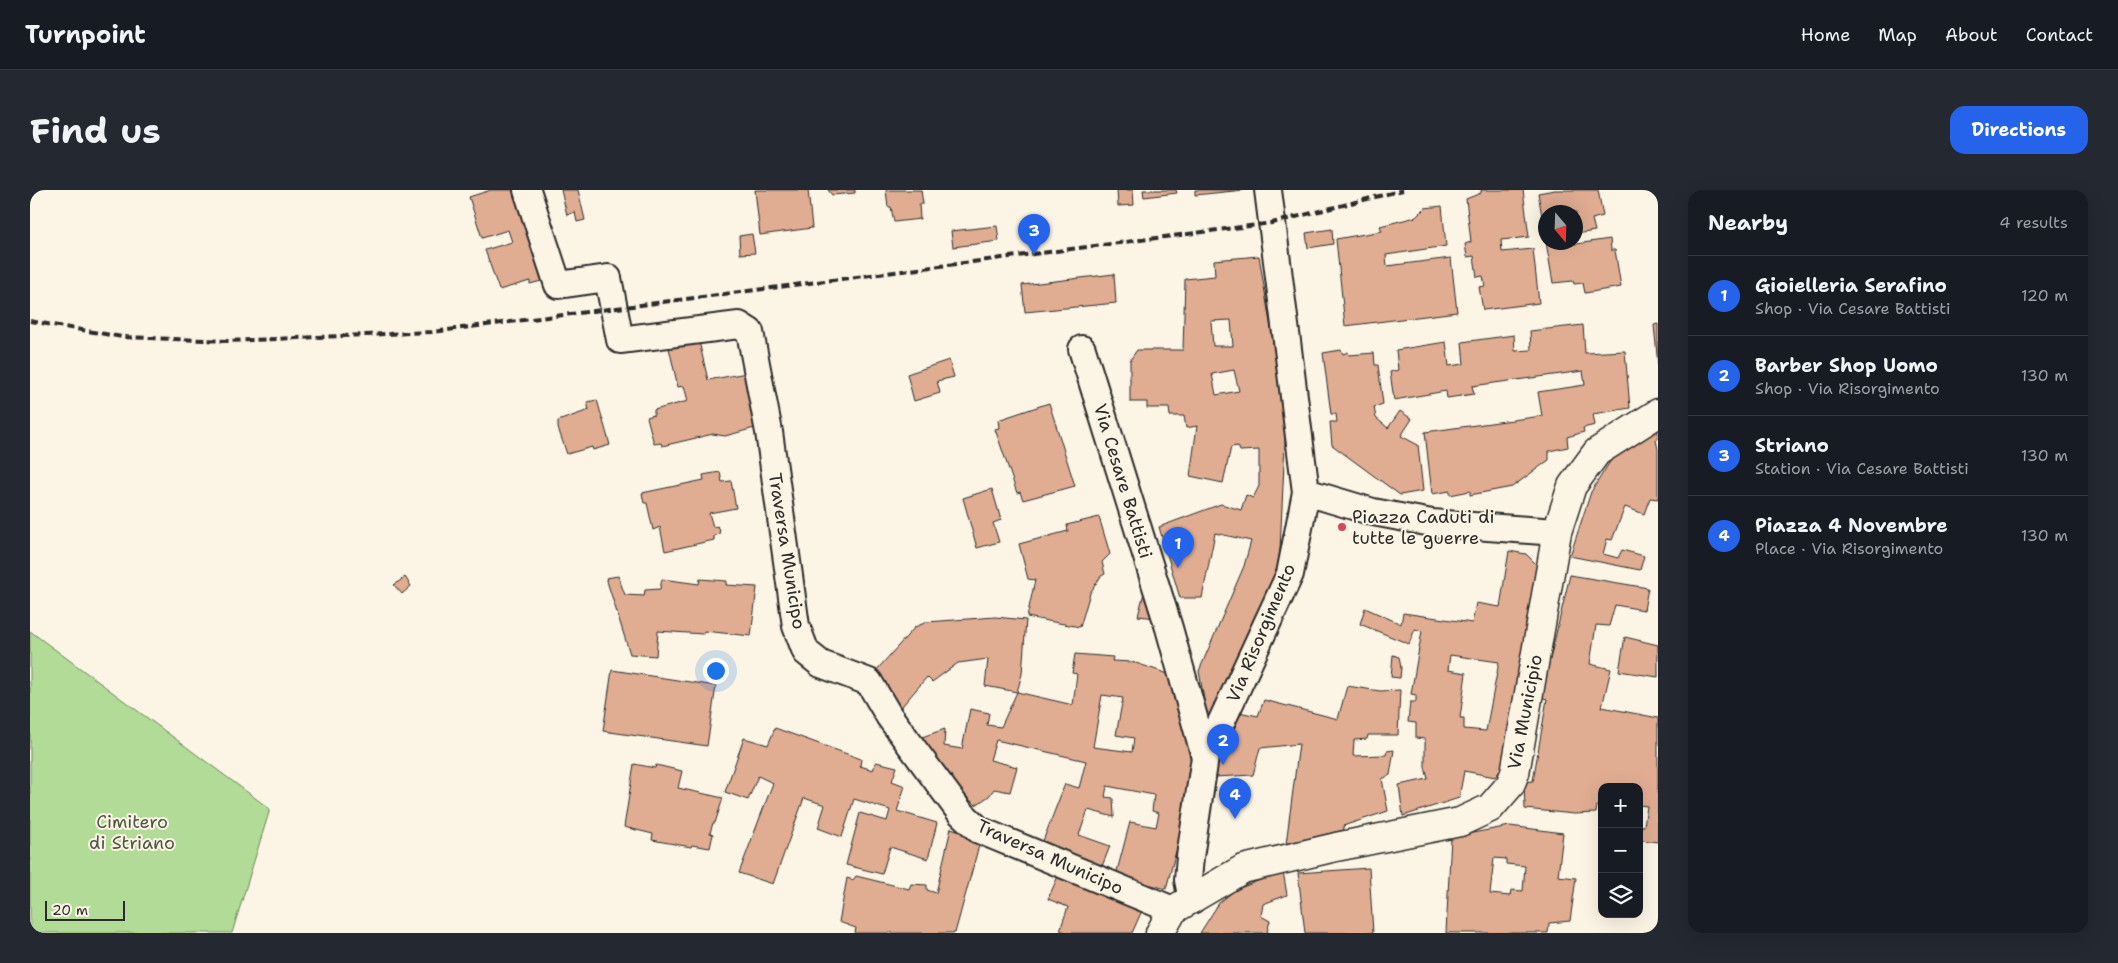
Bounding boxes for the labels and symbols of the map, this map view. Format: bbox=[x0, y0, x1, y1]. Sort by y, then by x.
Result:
north arrow bbox=[1538, 205, 1583, 250]
pin: 3 bbox=[1018, 214, 1050, 255]
street label: Via Cesare Battisti bbox=[1088, 401, 1158, 561]
street label: Traversa Municipo bbox=[763, 471, 811, 631]
place label: Piazza Caduti di tutte le guerre bbox=[1352, 505, 1495, 550]
marker: Piazza Caduti di tutte le guerre bbox=[1336, 521, 1348, 533]
pin: 1 bbox=[1162, 527, 1194, 568]
street label: Via Risorgimento bbox=[1221, 560, 1301, 706]
street label: Via Municipio bbox=[1502, 652, 1548, 772]
your location bbox=[703, 658, 729, 684]
pin: 2 bbox=[1207, 724, 1239, 765]
pin: 4 bbox=[1219, 778, 1251, 819]
park label: Cimitero di Striano bbox=[89, 810, 175, 855]
street label: Traversa Municipo bbox=[973, 814, 1127, 900]
scale bar bbox=[45, 898, 125, 921]

